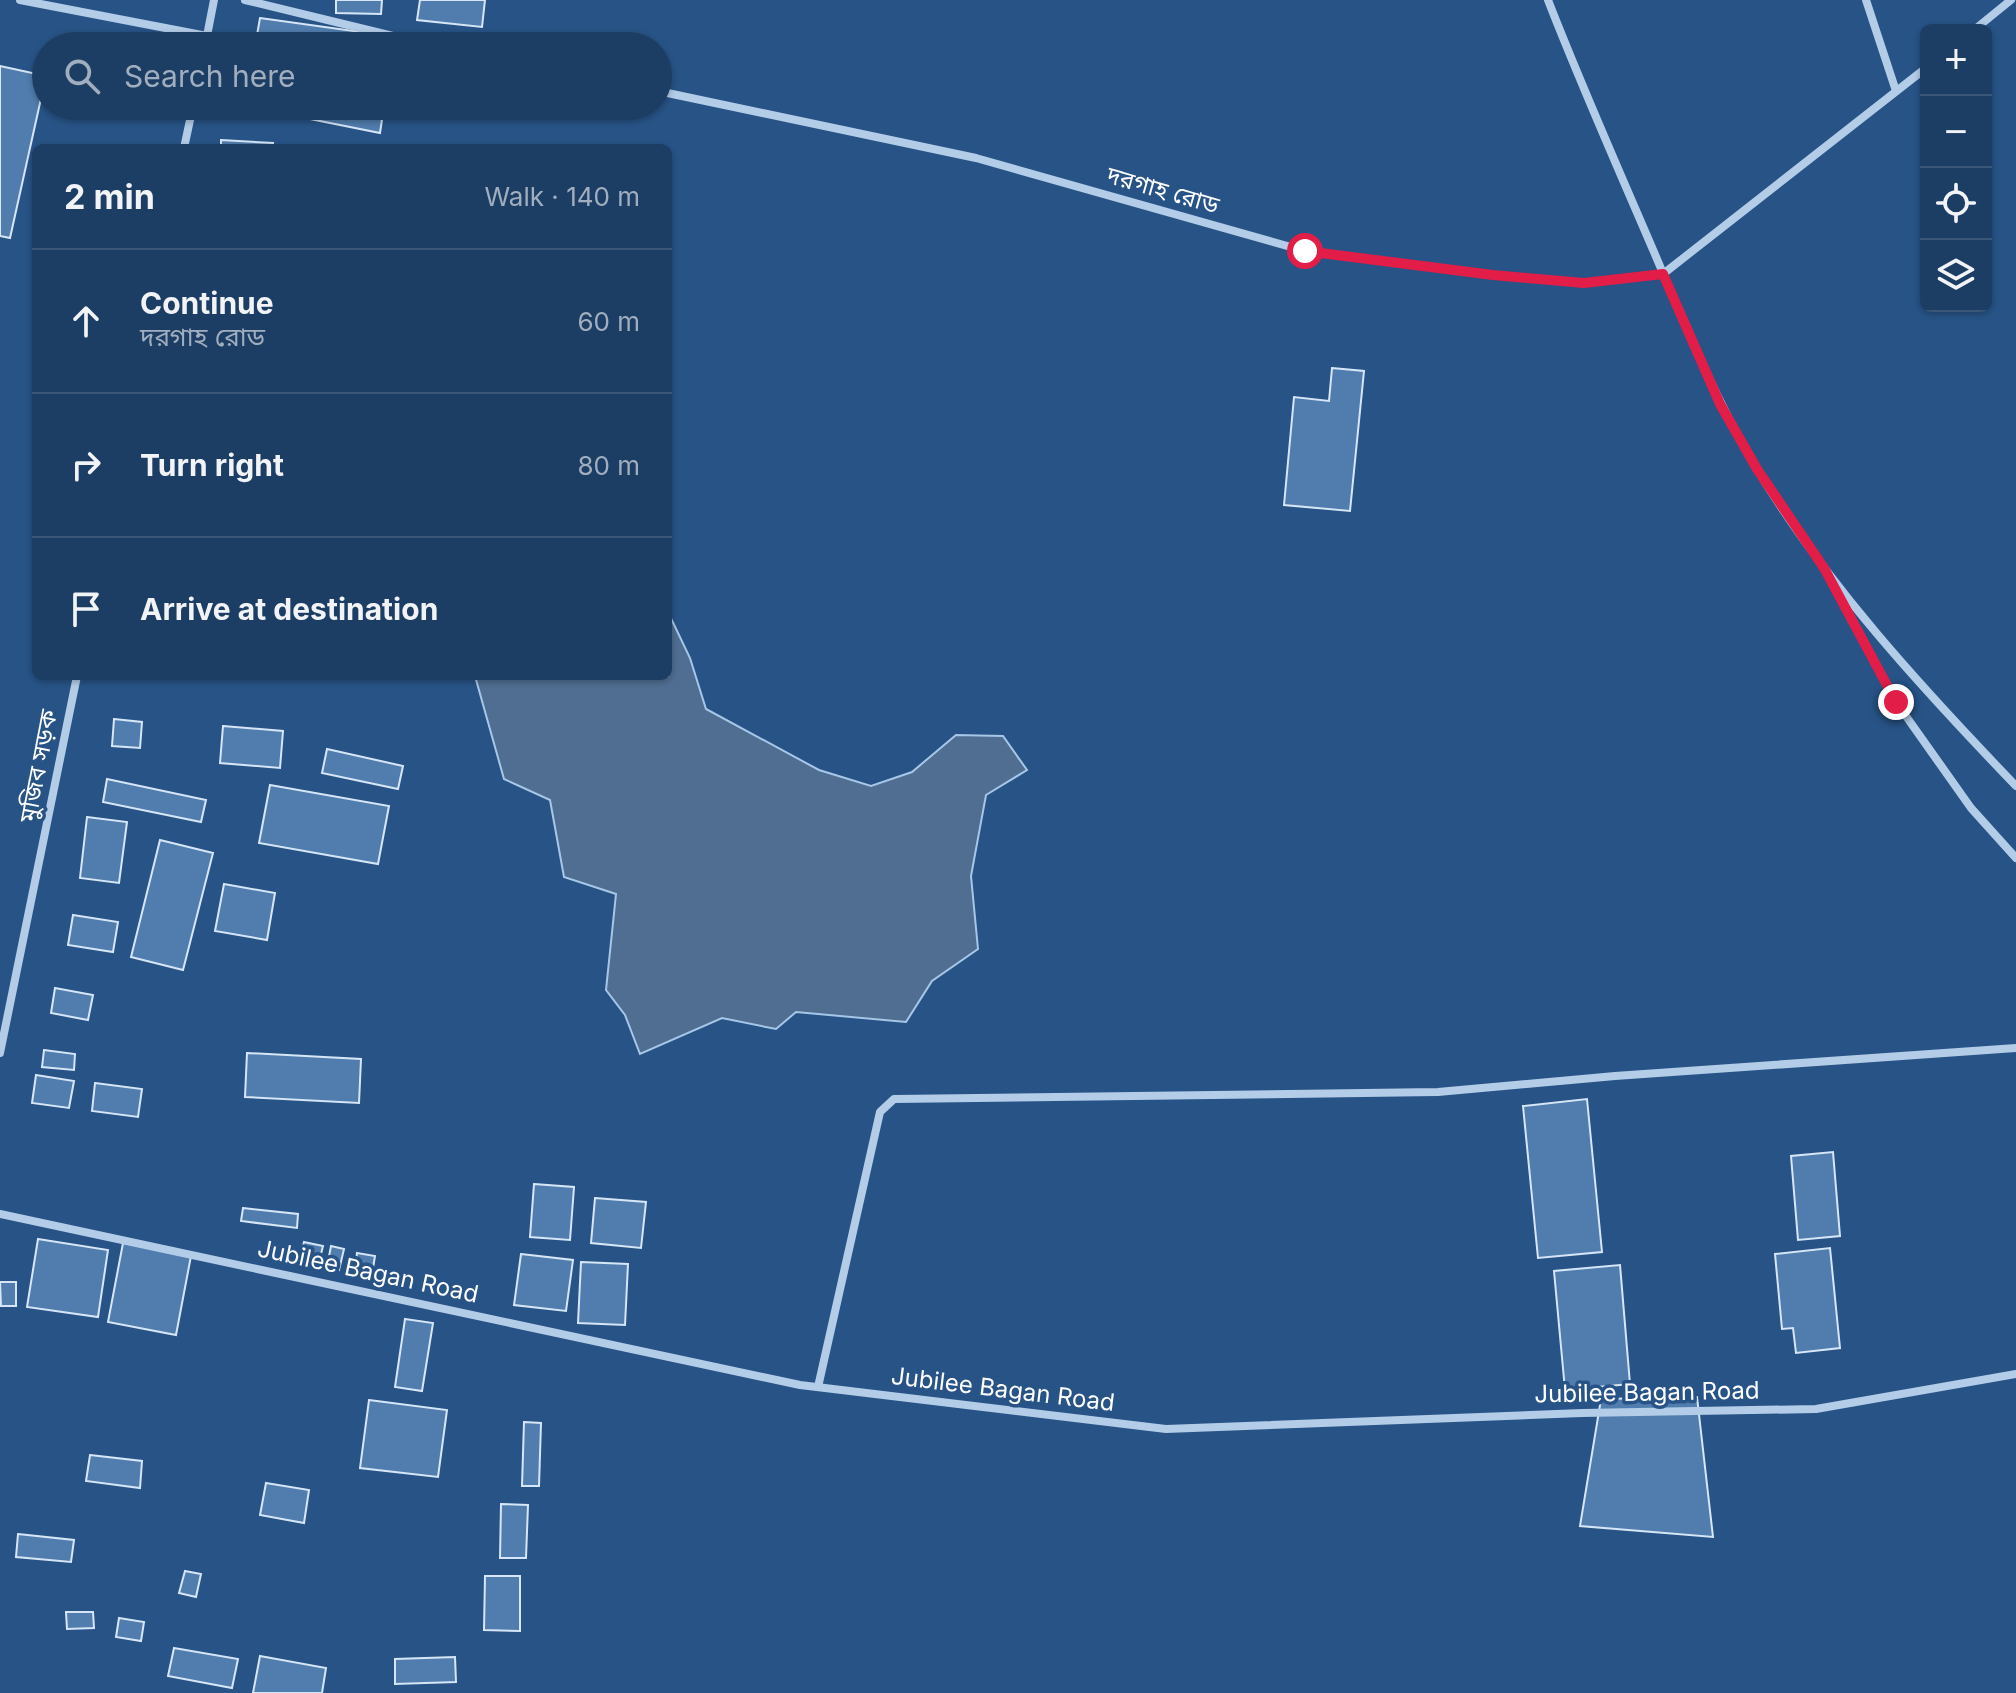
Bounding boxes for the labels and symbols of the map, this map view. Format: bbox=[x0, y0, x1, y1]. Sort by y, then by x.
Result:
street label: দরগাহ রোড bbox=[1103, 160, 1223, 220]
route start bbox=[1287, 233, 1323, 269]
route end bbox=[1878, 684, 1914, 720]
street label: মুজিব সড়ক bbox=[13, 707, 63, 826]
street label: Jubilee Bagan Road bbox=[255, 1233, 481, 1309]
street label: Jubilee Bagan Road bbox=[890, 1361, 1116, 1417]
street label: Jubilee Bagan Road bbox=[1534, 1376, 1760, 1408]

